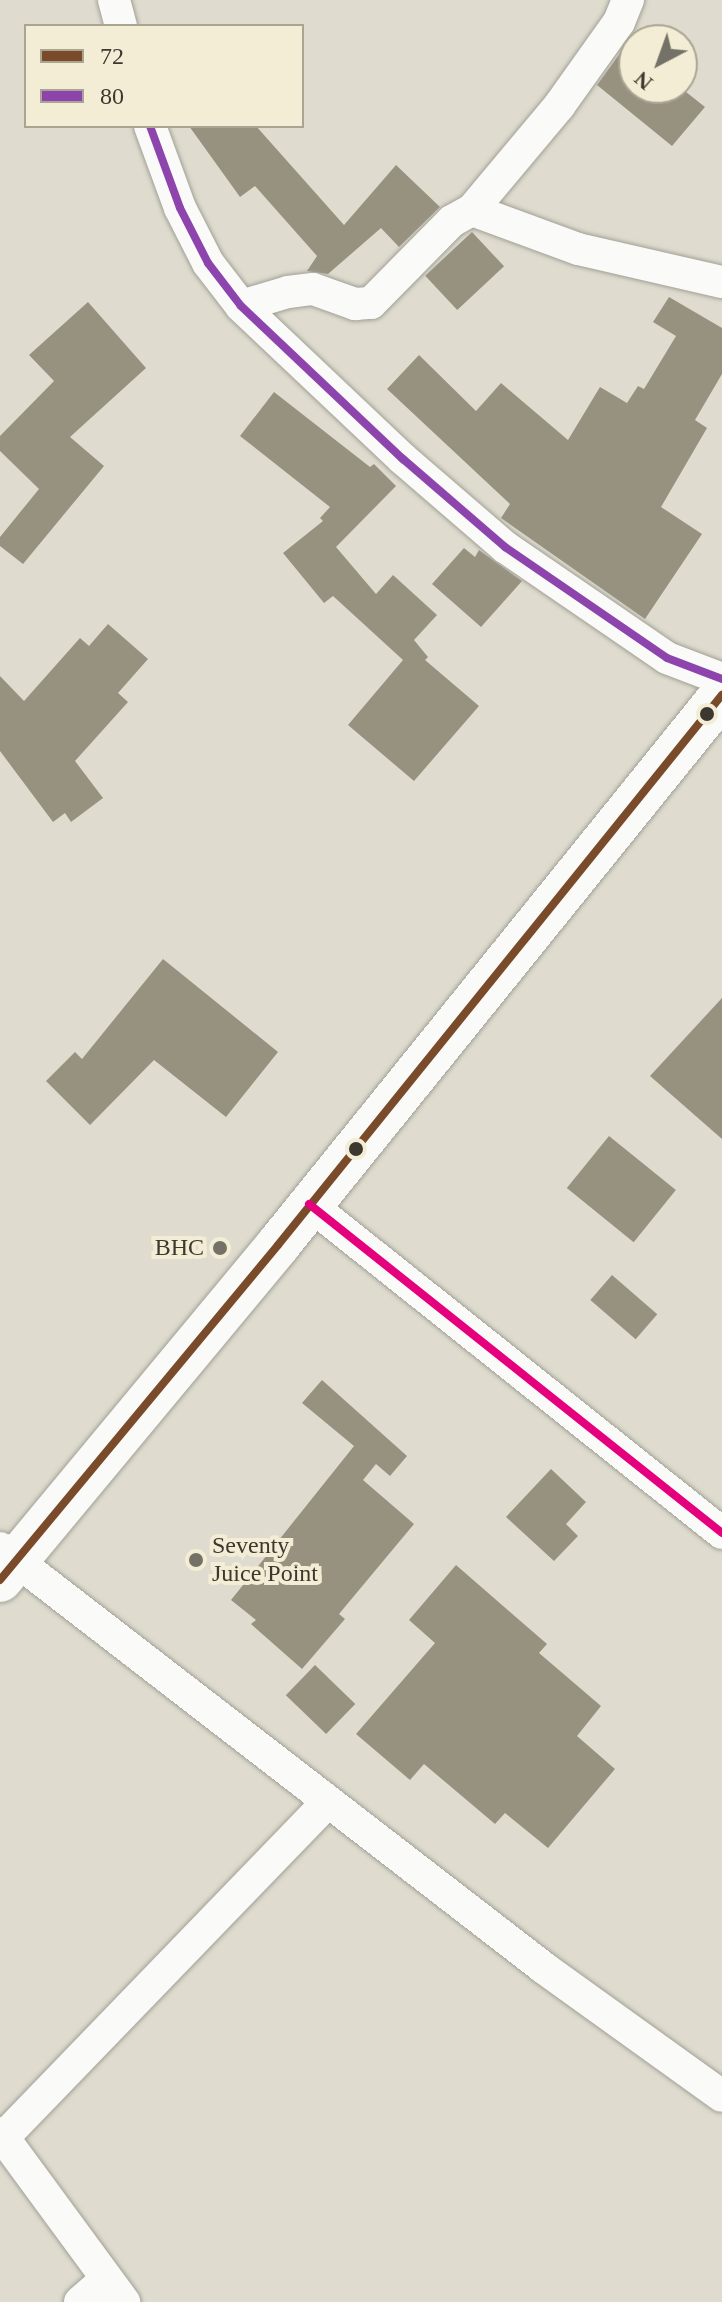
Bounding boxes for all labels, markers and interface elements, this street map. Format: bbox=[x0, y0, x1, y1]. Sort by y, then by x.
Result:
legend bbox=[24, 24, 304, 128]
north arrow bbox=[618, 24, 698, 104]
text: 72 bbox=[100, 43, 124, 69]
text: N bbox=[629, 66, 657, 96]
text: 80 bbox=[100, 83, 124, 109]
unlabelled marker bbox=[699, 706, 715, 722]
unlabelled marker bbox=[348, 1141, 364, 1157]
place label: BHC bbox=[155, 1234, 204, 1262]
marker: BHC bbox=[211, 1239, 229, 1257]
place label: Seventy Juice Point bbox=[212, 1532, 318, 1588]
marker: Seventy Juice Point bbox=[187, 1551, 205, 1569]

